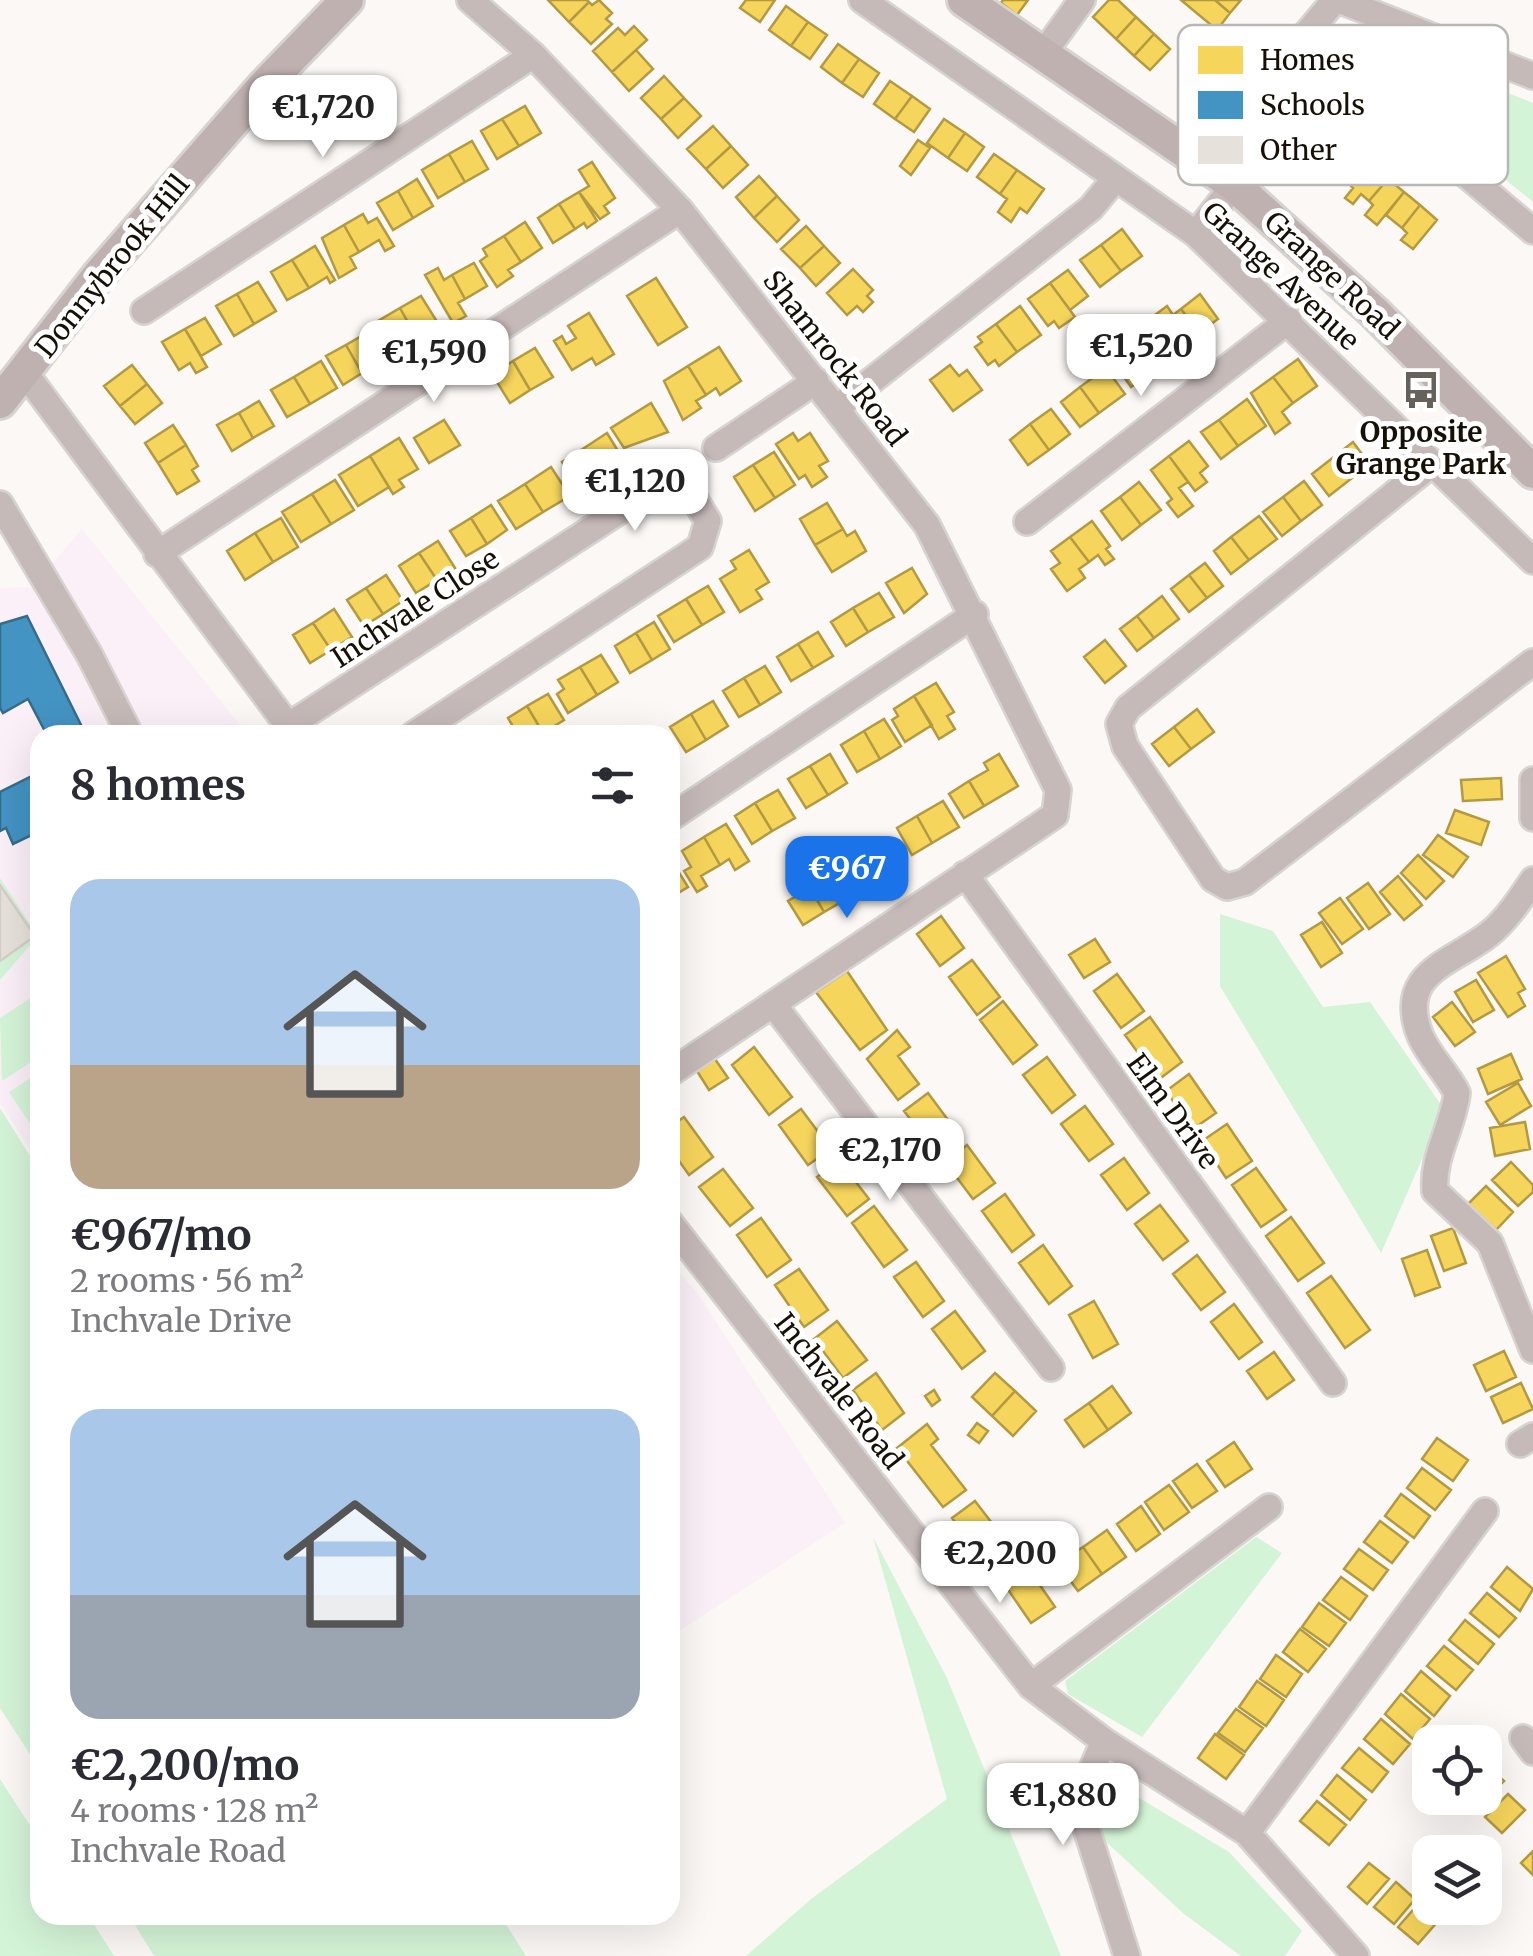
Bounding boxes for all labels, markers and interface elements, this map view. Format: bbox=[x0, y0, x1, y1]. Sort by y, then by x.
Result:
legend bbox=[1178, 25, 1508, 185]
text: Homes bbox=[1260, 42, 1355, 78]
pin: €1,720 bbox=[242, 75, 404, 160]
text: €1,720 bbox=[271, 87, 375, 127]
text: Schools bbox=[1260, 87, 1365, 123]
text: Other bbox=[1260, 132, 1337, 168]
street label: Donnybrook Hill bbox=[27, 167, 197, 365]
street label: Grange Avenue bbox=[1195, 194, 1367, 358]
street label: Grange Road bbox=[1257, 203, 1407, 347]
street label: Shamrock Road bbox=[755, 263, 915, 453]
pin: €1,520 bbox=[1060, 314, 1222, 399]
pin: €1,590 bbox=[353, 320, 515, 405]
text: €1,520 bbox=[1089, 326, 1193, 366]
text: €1,590 bbox=[381, 332, 487, 372]
bus stop icon: Opposite Grange Park bbox=[1400, 369, 1442, 411]
place label: Opposite Grange Park bbox=[1336, 414, 1507, 482]
pin: €1,120 bbox=[554, 449, 716, 534]
text: €1,120 bbox=[584, 461, 686, 501]
street label: Inchvale Close bbox=[324, 540, 506, 676]
icon: filters bbox=[585, 758, 640, 813]
text: 8 homes bbox=[70, 759, 246, 811]
pin: €967 bbox=[788, 836, 906, 921]
text: €967 bbox=[807, 848, 887, 888]
icon: home bbox=[265, 944, 445, 1124]
street label: Elm Drive bbox=[1119, 1046, 1227, 1176]
pin: €2,170 bbox=[809, 1118, 971, 1203]
text: €2,170 bbox=[838, 1130, 942, 1170]
text: €967/mo bbox=[70, 1209, 252, 1261]
text: 2 rooms · 56 m² bbox=[70, 1261, 304, 1301]
text: Inchvale Drive bbox=[70, 1301, 291, 1341]
street label: Inchvale Road bbox=[767, 1305, 911, 1477]
icon: home bbox=[265, 1474, 445, 1654]
pin: €2,200 bbox=[919, 1521, 1081, 1606]
text: €2,200 bbox=[943, 1533, 1057, 1573]
map controls bbox=[1412, 1725, 1502, 1925]
button: locate bbox=[1412, 1725, 1502, 1815]
text: €2,200/mo bbox=[70, 1739, 299, 1791]
pin: €1,880 bbox=[982, 1763, 1144, 1848]
text: €1,880 bbox=[1009, 1775, 1117, 1815]
text: 4 rooms · 128 m² bbox=[70, 1791, 318, 1831]
text: Inchvale Road bbox=[70, 1831, 286, 1871]
button: layers bbox=[1412, 1835, 1502, 1925]

